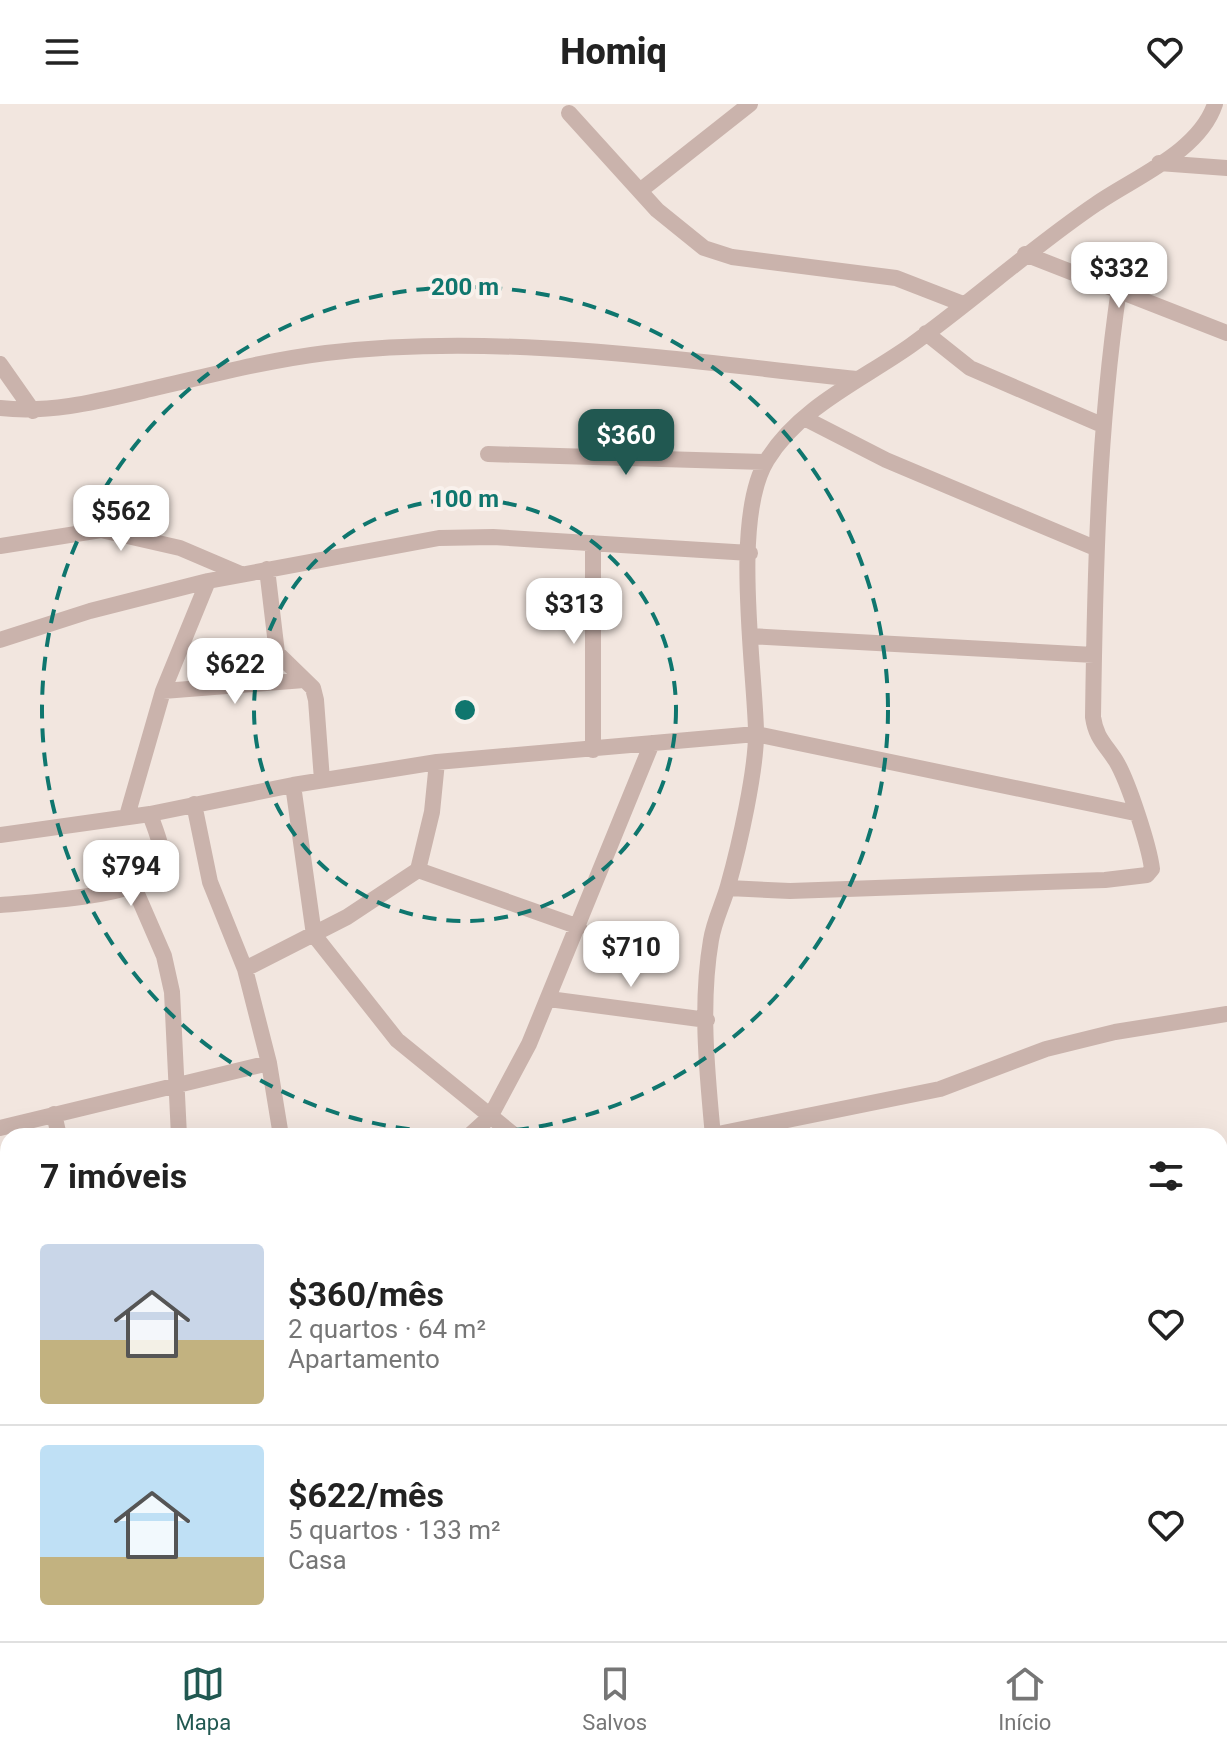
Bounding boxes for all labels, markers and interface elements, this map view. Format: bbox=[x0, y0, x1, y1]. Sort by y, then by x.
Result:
icon: menu bbox=[40, 30, 84, 74]
icon: heart bbox=[1143, 30, 1187, 74]
text: Homiq bbox=[560, 31, 667, 73]
pin: $332 bbox=[1072, 242, 1166, 310]
text: $332 bbox=[1089, 253, 1149, 283]
text: 200 m bbox=[431, 273, 499, 301]
pin: $360 bbox=[579, 409, 673, 477]
text: $360 bbox=[596, 420, 656, 450]
pin: $562 bbox=[74, 485, 168, 553]
text: 100 m bbox=[431, 485, 499, 513]
text: $562 bbox=[91, 496, 151, 526]
pin: $313 bbox=[527, 578, 621, 646]
text: $313 bbox=[544, 589, 604, 619]
pin: $622 bbox=[188, 638, 282, 706]
text: $622 bbox=[205, 649, 265, 679]
centre of rings bbox=[451, 696, 479, 724]
pin: $794 bbox=[84, 840, 178, 908]
text: $794 bbox=[101, 851, 161, 881]
pin: $710 bbox=[584, 921, 678, 989]
text: $710 bbox=[601, 932, 661, 962]
icon: filters bbox=[1144, 1154, 1188, 1198]
text: 7 imóveis bbox=[40, 1156, 187, 1196]
text: $360/mês bbox=[288, 1274, 444, 1314]
icon: home bbox=[104, 1276, 200, 1372]
icon: heart bbox=[1144, 1302, 1188, 1346]
text: 2 quartos · 64 m² bbox=[288, 1314, 486, 1344]
text: Apartamento bbox=[288, 1344, 440, 1374]
text: $622/mês bbox=[288, 1475, 444, 1515]
icon: home bbox=[104, 1477, 200, 1573]
icon: heart bbox=[1144, 1503, 1188, 1547]
text: 5 quartos · 133 m² bbox=[288, 1515, 501, 1545]
text: Casa bbox=[288, 1545, 347, 1575]
tab: Mapa bbox=[176, 1662, 231, 1735]
tab: Salvos bbox=[582, 1662, 647, 1735]
tab: Início bbox=[998, 1662, 1051, 1735]

